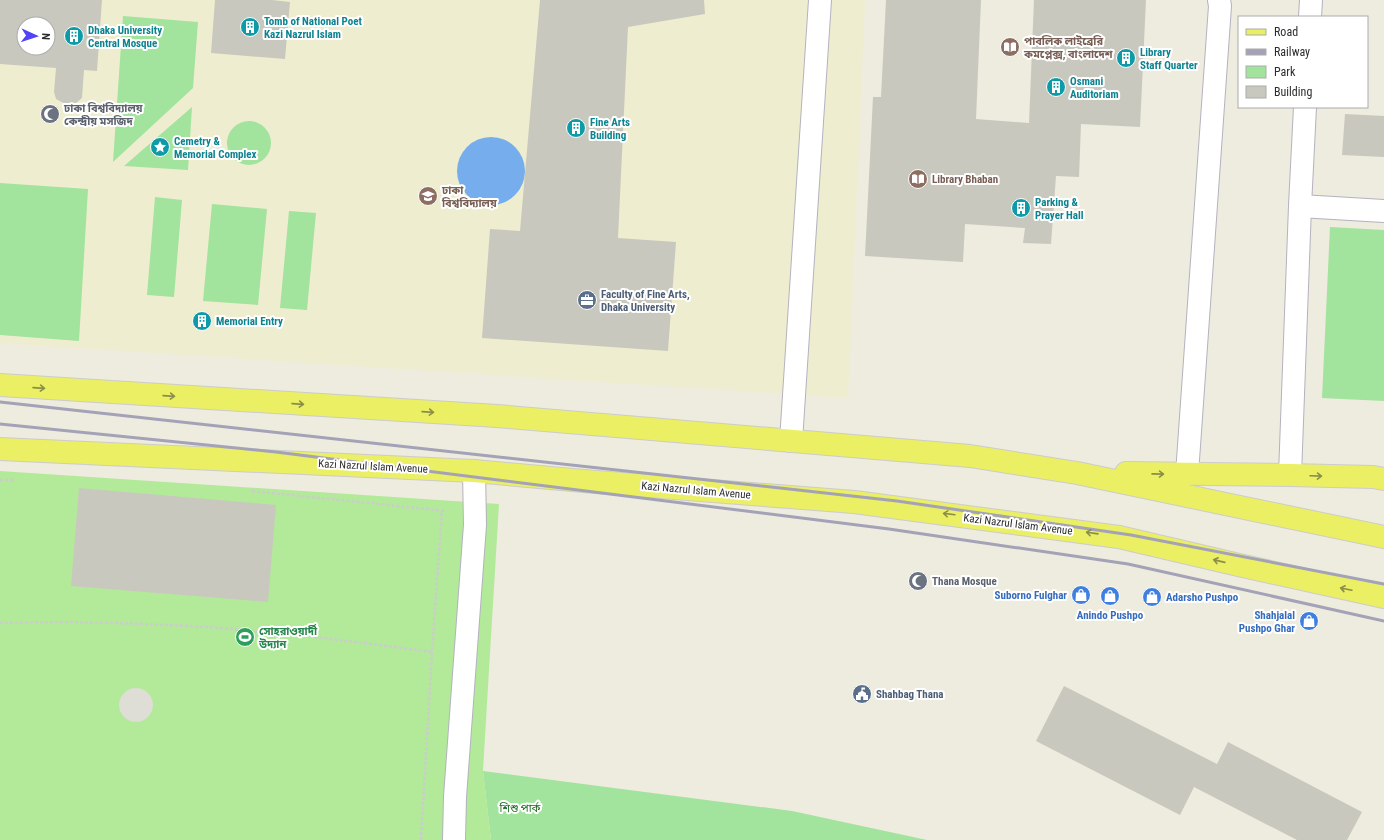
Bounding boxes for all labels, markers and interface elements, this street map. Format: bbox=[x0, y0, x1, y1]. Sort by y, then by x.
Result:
place label: Tomb of National Poet Kazi Nazrul Islam bbox=[264, 15, 362, 41]
north arrow bbox=[16, 16, 56, 56]
building icon: Tomb of National Poet Kazi Nazrul Islam bbox=[239, 16, 261, 38]
legend bbox=[1238, 16, 1368, 108]
place label: Dhaka University Central Mosque bbox=[88, 24, 162, 50]
building icon: Dhaka University Central Mosque bbox=[63, 25, 85, 47]
text: Road bbox=[1274, 25, 1298, 39]
text: N bbox=[39, 33, 52, 40]
place label: পাবলিক লাইব্রেরি কমপ্লেক্স, বাংলাদেশ bbox=[1023, 35, 1113, 61]
library icon: পাবলিক লাইব্রেরি কমপ্লেক্স, বাংলাদেশ bbox=[999, 36, 1021, 58]
text: Railway bbox=[1274, 45, 1310, 59]
place label: Library Staff Quarter bbox=[1140, 46, 1198, 72]
building icon: Library Staff Quarter bbox=[1115, 47, 1137, 69]
text: Park bbox=[1274, 65, 1296, 79]
place label: Osmani Auditoriam bbox=[1070, 75, 1119, 101]
building icon: Osmani Auditoriam bbox=[1045, 76, 1067, 98]
text: Building bbox=[1274, 85, 1312, 99]
place label: ঢাকা বিশ্ববিদ্যালয় কেন্দ্রীয় মসজিদ bbox=[63, 102, 143, 128]
mosque icon: ঢাকা বিশ্ববিদ্যালয় কেন্দ্রীয় মসজিদ bbox=[39, 103, 61, 125]
place label: Fine Arts Building bbox=[590, 116, 630, 142]
building icon: Fine Arts Building bbox=[565, 117, 587, 139]
place label: Cemetry & Memorial Complex bbox=[174, 135, 257, 161]
place icon: Cemetry & Memorial Complex bbox=[149, 136, 171, 158]
library icon: Library Bhaban bbox=[907, 168, 929, 190]
place label: Library Bhaban bbox=[932, 173, 998, 186]
place label: ঢাকা বিশ্ববিদ্যালয় bbox=[441, 184, 497, 210]
school or university icon: ঢাকা বিশ্ববিদ্যালয় bbox=[417, 185, 439, 207]
place label: Parking & Prayer Hall bbox=[1035, 196, 1084, 222]
building icon: Parking & Prayer Hall bbox=[1010, 197, 1032, 219]
place label: Faculty of Fine Arts, Dhaka University bbox=[601, 288, 690, 314]
office icon: Faculty of Fine Arts, Dhaka University bbox=[576, 289, 598, 311]
building icon: Memorial Entry bbox=[191, 310, 213, 332]
place label: Memorial Entry bbox=[216, 315, 283, 328]
one-way arrow bbox=[32, 384, 45, 391]
one-way arrow bbox=[162, 392, 175, 399]
one-way arrow bbox=[291, 400, 304, 407]
one-way arrow bbox=[421, 408, 434, 415]
street label: Kazi Nazrul Islam Avenue bbox=[318, 457, 428, 476]
one-way arrow bbox=[1151, 470, 1164, 478]
one-way arrow bbox=[1309, 472, 1322, 479]
street label: Kazi Nazrul Islam Avenue bbox=[641, 479, 751, 502]
one-way arrow bbox=[943, 511, 956, 518]
street label: Kazi Nazrul Islam Avenue bbox=[963, 511, 1073, 538]
one-way arrow bbox=[1086, 529, 1099, 537]
one-way arrow bbox=[1213, 556, 1226, 564]
mosque icon: Thana Mosque bbox=[907, 570, 929, 592]
place label: Thana Mosque bbox=[932, 575, 997, 588]
shop icon: Suborno Fulghar bbox=[1070, 584, 1092, 606]
one-way arrow bbox=[1340, 584, 1353, 592]
shop icon: Anindo Pushpo bbox=[1099, 585, 1121, 607]
shop icon: Adarsho Pushpo bbox=[1141, 586, 1163, 608]
place label: Suborno Fulghar bbox=[995, 589, 1067, 602]
place label: Adarsho Pushpo bbox=[1166, 591, 1239, 604]
place label: Anindo Pushpo bbox=[1077, 609, 1144, 622]
place label: Shahjalal Pushpo Ghar bbox=[1239, 609, 1295, 635]
shop icon: Shahjalal Pushpo Ghar bbox=[1298, 610, 1320, 632]
place label: সোহরাওয়ার্দী উদ্যান bbox=[258, 623, 318, 651]
sports icon: সোহরাওয়ার্দী উদ্যান bbox=[234, 626, 256, 648]
public building icon: Shahbag Thana bbox=[851, 683, 873, 705]
place label: Shahbag Thana bbox=[876, 688, 944, 701]
park label: শিশু পার্ক bbox=[499, 801, 541, 815]

